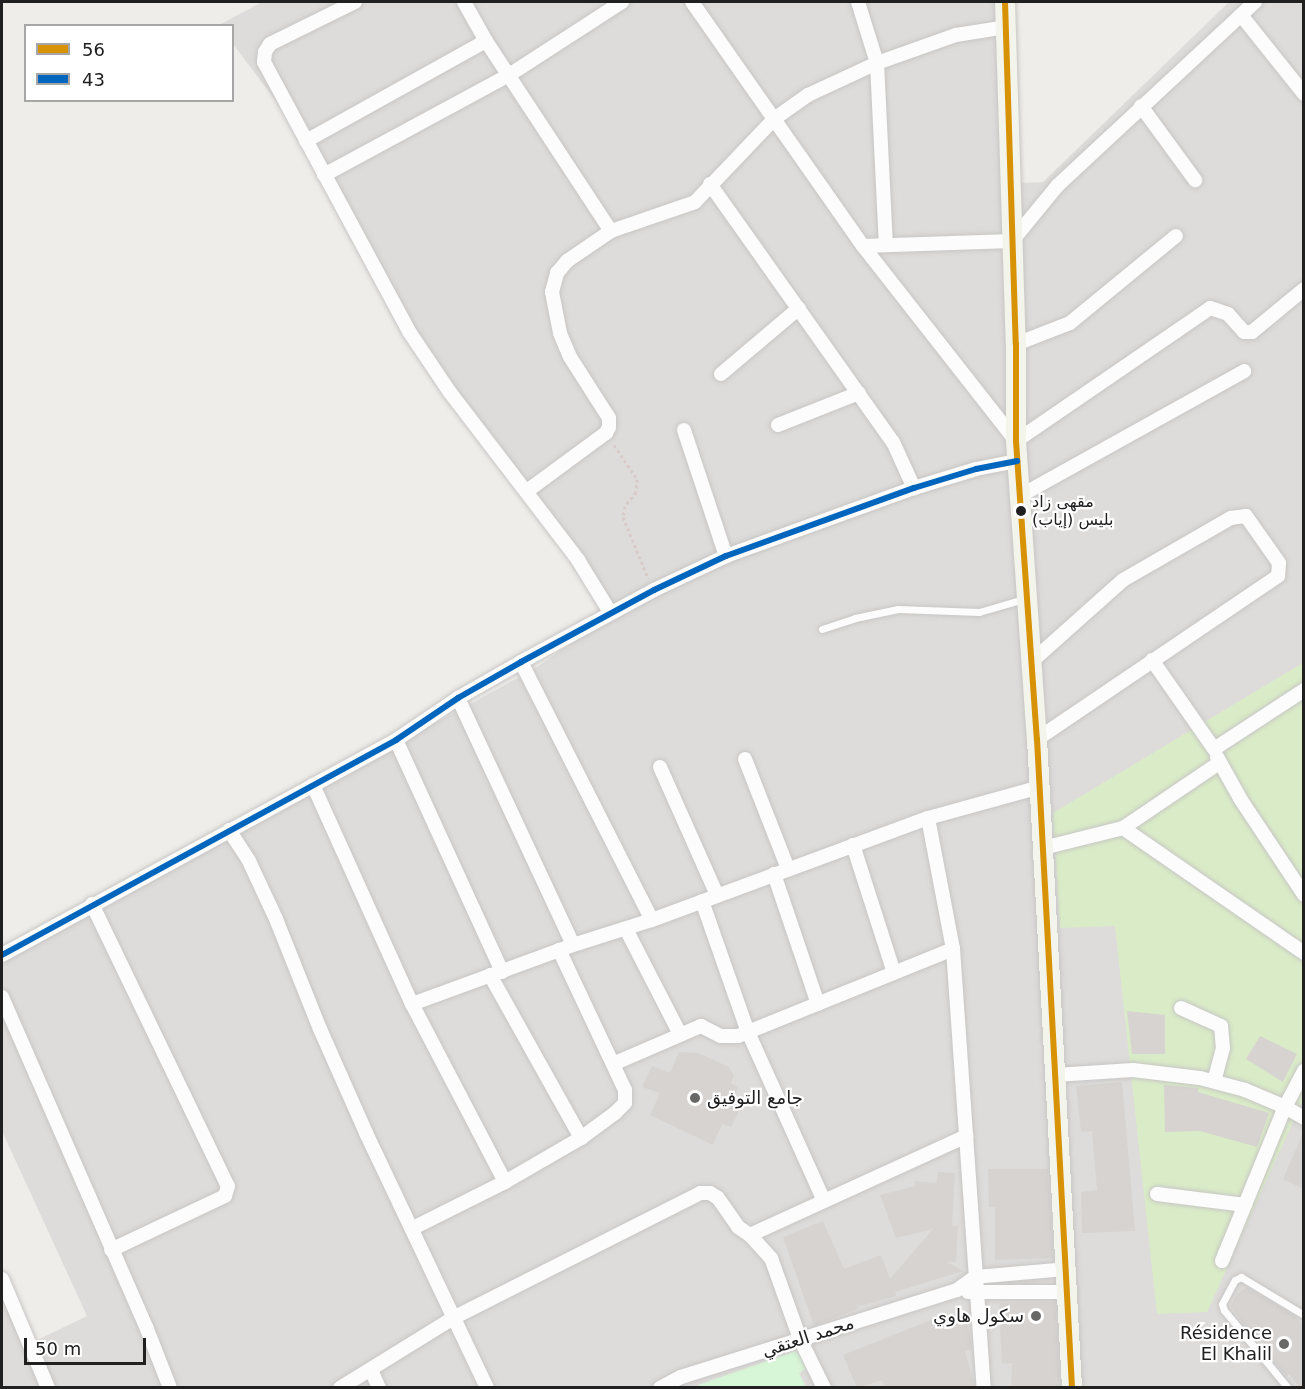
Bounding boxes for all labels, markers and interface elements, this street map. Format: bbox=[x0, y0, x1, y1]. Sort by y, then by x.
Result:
legend bbox=[24, 24, 234, 102]
text: 56 bbox=[82, 39, 105, 60]
text: 43 bbox=[82, 69, 105, 90]
place label: مقهى زاد بليس (إياب) bbox=[1032, 492, 1113, 530]
marker: مقهى زاد بليس (إياب) bbox=[1015, 505, 1027, 517]
place label: جامع التوفيق bbox=[707, 1087, 803, 1109]
marker: جامع التوفيق bbox=[688, 1091, 702, 1105]
place label: سكول هاوي bbox=[933, 1305, 1024, 1327]
marker: سكول هاوي bbox=[1029, 1309, 1043, 1323]
street label: محمد العتقي bbox=[759, 1312, 857, 1362]
place label: Résidence El Khalil bbox=[1180, 1323, 1272, 1366]
scale bar bbox=[27, 1326, 148, 1364]
marker: Résidence El Khalil bbox=[1277, 1337, 1291, 1351]
text: 50 m bbox=[35, 1338, 81, 1359]

